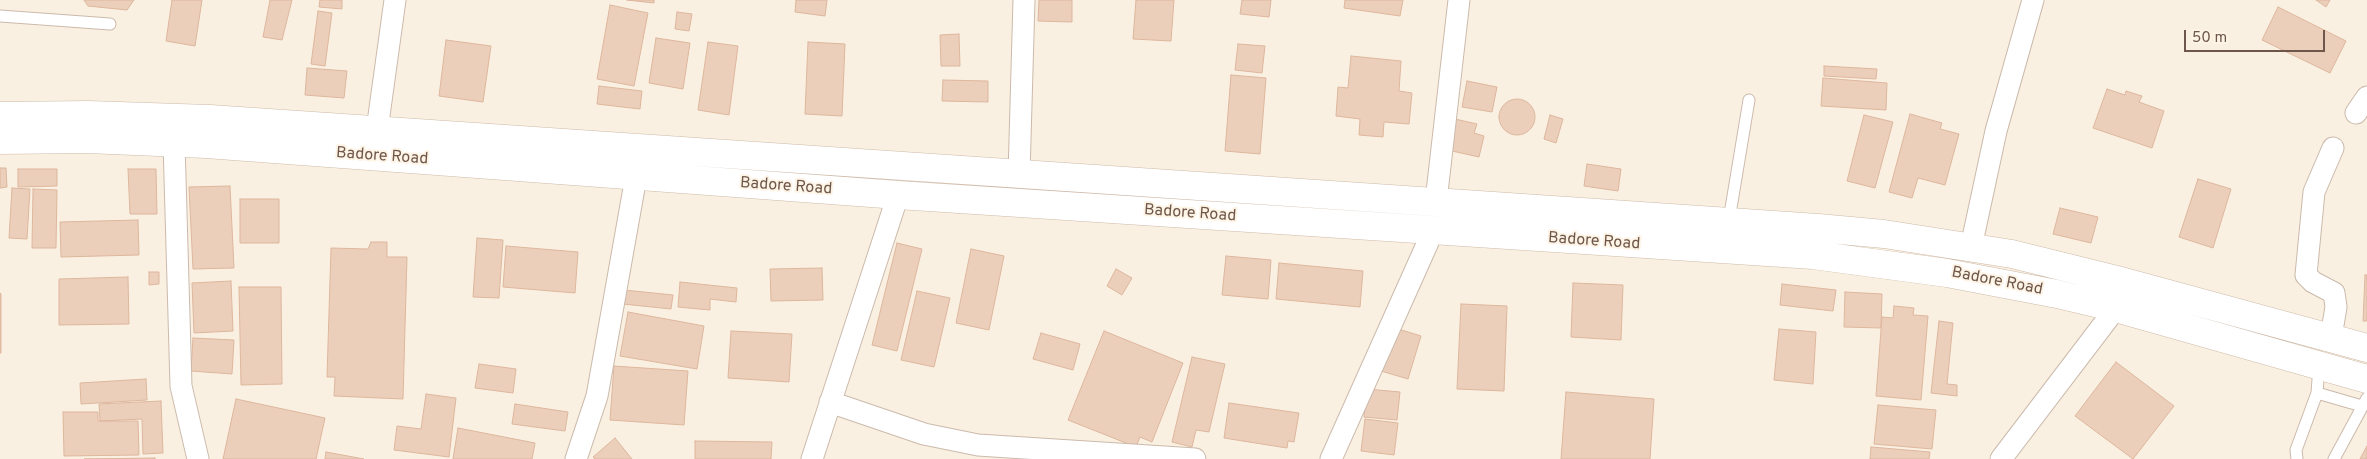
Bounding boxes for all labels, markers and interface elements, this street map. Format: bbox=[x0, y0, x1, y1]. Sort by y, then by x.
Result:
scale bar bbox=[2187, 20, 2328, 52]
text: 50 m bbox=[2192, 29, 2227, 48]
street label: Badore Road bbox=[335, 144, 429, 170]
street label: Badore Road bbox=[739, 174, 833, 200]
street label: Badore Road bbox=[1143, 201, 1237, 227]
street label: Badore Road bbox=[1547, 229, 1641, 255]
street label: Badore Road bbox=[1950, 264, 2044, 300]

